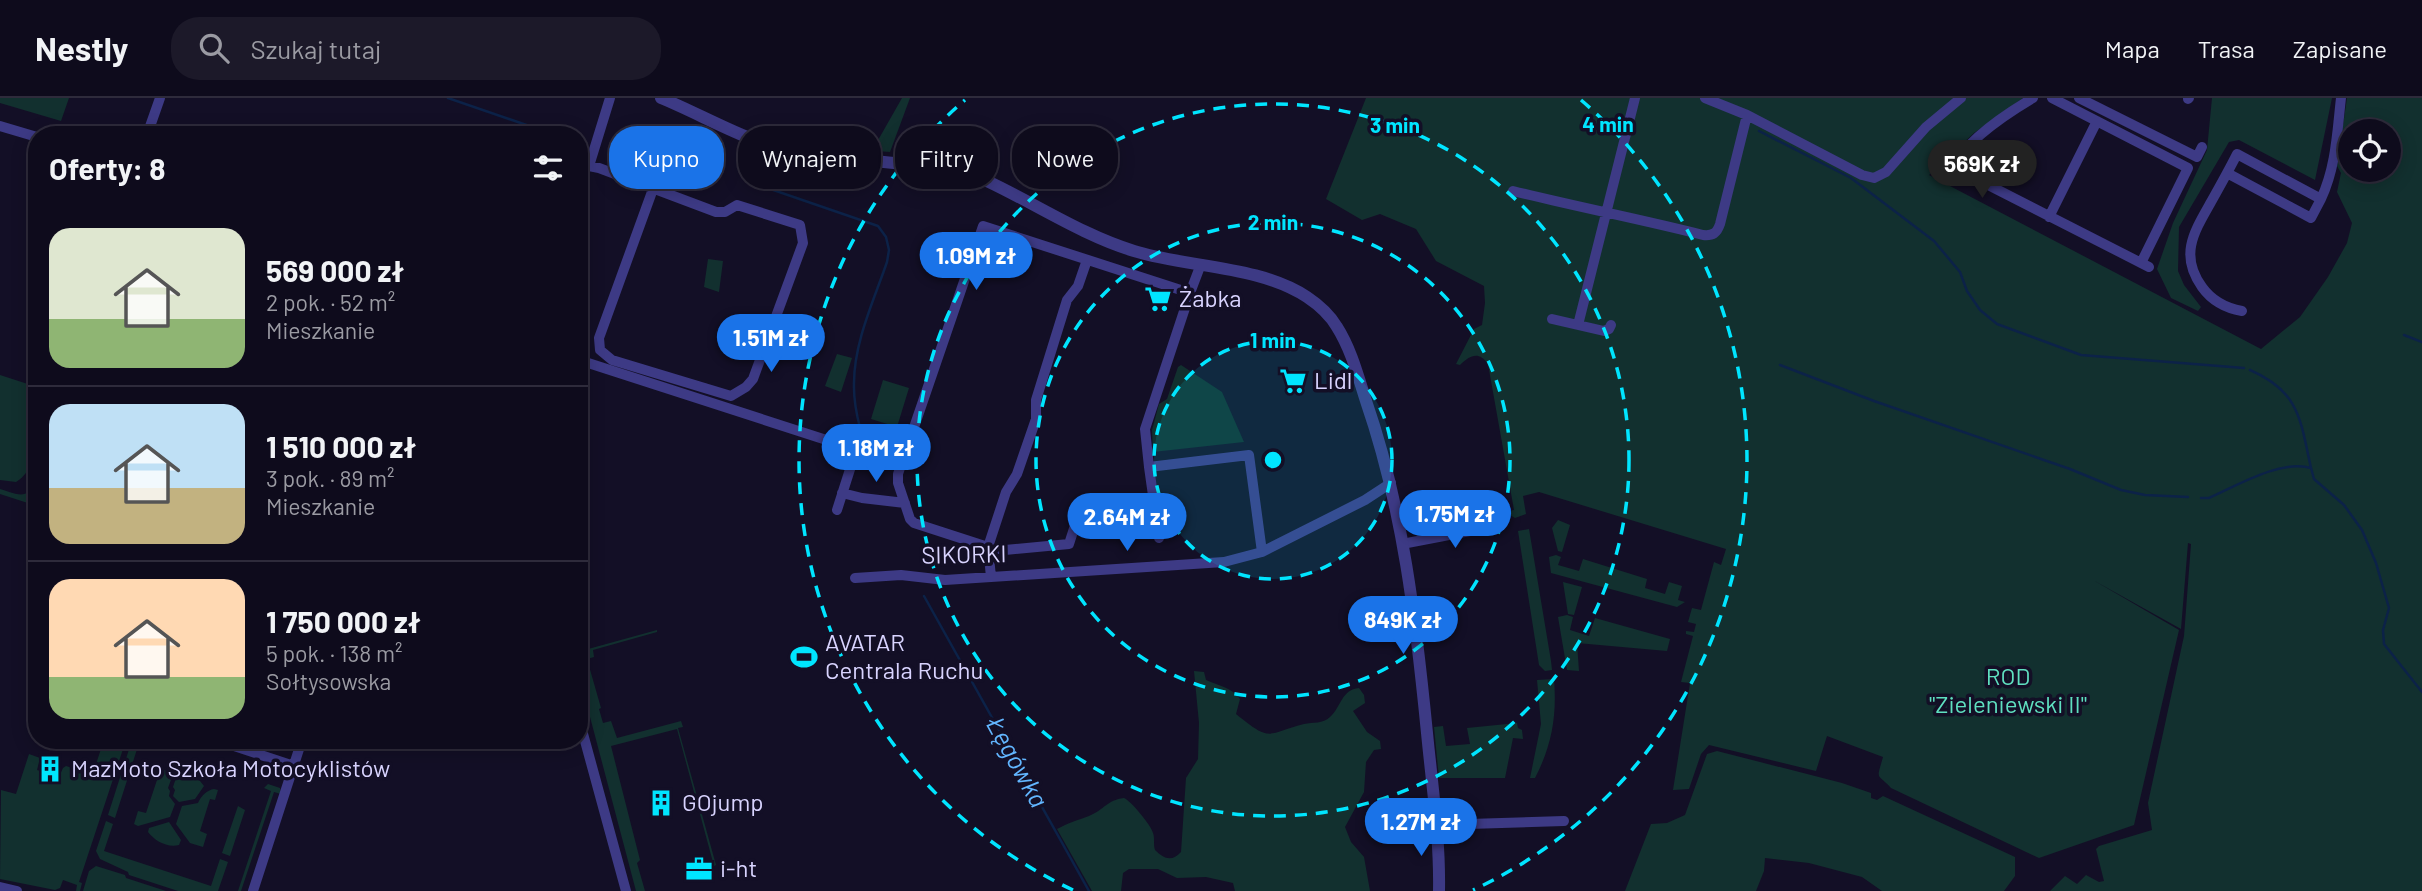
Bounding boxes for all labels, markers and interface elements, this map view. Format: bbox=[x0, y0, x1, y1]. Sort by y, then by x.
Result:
search box bbox=[171, 17, 661, 80]
text: Nestly bbox=[35, 28, 129, 68]
icon: search bbox=[195, 29, 233, 67]
text: Szukaj tutaj bbox=[251, 33, 381, 64]
text: Mapa bbox=[2105, 34, 2160, 63]
text: Trasa bbox=[2198, 34, 2255, 63]
text: Zapisane bbox=[2293, 34, 2387, 63]
text: 4 min bbox=[1582, 111, 1634, 136]
text: 3 min bbox=[1370, 112, 1420, 137]
map controls bbox=[2338, 119, 2401, 182]
button: locate bbox=[2338, 119, 2401, 182]
chip: Kupno bbox=[609, 126, 724, 189]
chip: Wynajem bbox=[738, 126, 881, 189]
chip: Filtry bbox=[895, 126, 998, 189]
chip: Nowe bbox=[1012, 126, 1118, 189]
pin: 569K zł bbox=[1917, 140, 2047, 200]
icon: filters bbox=[529, 149, 567, 187]
text: 569K zł bbox=[1944, 149, 2020, 177]
text: Oferty: 8 bbox=[49, 150, 165, 186]
text: 2 min bbox=[1248, 209, 1298, 234]
pin: 1.09M zł bbox=[904, 232, 1048, 292]
text: 1.09M zł bbox=[936, 241, 1016, 269]
text: 569 000 zł bbox=[266, 252, 404, 288]
icon: home bbox=[105, 256, 189, 340]
place label: Żabka bbox=[1179, 283, 1242, 312]
supermarket icon: Żabka bbox=[1143, 284, 1173, 314]
text: 2 pok. · 52 m² bbox=[266, 288, 395, 316]
pin: 1.51M zł bbox=[699, 314, 843, 374]
text: Mieszkanie bbox=[266, 316, 375, 344]
text: 1.51M zł bbox=[733, 323, 809, 351]
text: 1 min bbox=[1250, 327, 1296, 352]
place label: Lidl bbox=[1314, 365, 1352, 394]
supermarket icon: Lidl bbox=[1278, 366, 1308, 396]
pin: 1.18M zł bbox=[804, 424, 948, 484]
text: 1 510 000 zł bbox=[266, 428, 416, 464]
icon: home bbox=[105, 432, 189, 516]
text: 1.18M zł bbox=[838, 433, 914, 461]
centre of rings bbox=[1261, 448, 1285, 472]
text: 3 pok. · 89 m² bbox=[266, 464, 395, 492]
pin: 1.75M zł bbox=[1383, 490, 1527, 550]
text: Mieszkanie bbox=[266, 492, 375, 520]
pin: 2.64M zł bbox=[1055, 494, 1199, 553]
text: 1.75M zł bbox=[1415, 499, 1495, 527]
text: 2.64M zł bbox=[1084, 502, 1171, 530]
street label: SIKORKI bbox=[921, 538, 1007, 569]
pin: 849K zł bbox=[1338, 596, 1468, 656]
text: 1 750 000 zł bbox=[266, 603, 421, 639]
text: 849K zł bbox=[1364, 605, 1442, 633]
icon: home bbox=[105, 607, 189, 691]
place label: AVATAR Centrala Ruchu bbox=[825, 627, 983, 684]
text: 5 pok. · 138 m² bbox=[266, 639, 402, 667]
sports icon: AVATAR Centrala Ruchu bbox=[789, 642, 819, 672]
park label: ROD "Zieleniewski II" bbox=[1929, 661, 2087, 718]
text: Sołtysowska bbox=[266, 667, 391, 695]
water label: Łęgówka bbox=[980, 709, 1056, 812]
place label: MazMoto Szkoła Motocyklistów bbox=[71, 753, 390, 782]
building icon: MazMoto Szkoła Motocyklistów bbox=[35, 754, 65, 784]
place label: GOjump bbox=[682, 787, 763, 816]
building icon: GOjump bbox=[646, 788, 676, 818]
pin: 1.27M zł bbox=[1349, 798, 1493, 858]
text: 1.27M zł bbox=[1381, 807, 1461, 835]
place label: i-ht bbox=[720, 853, 757, 882]
office icon: i-ht bbox=[684, 854, 714, 884]

